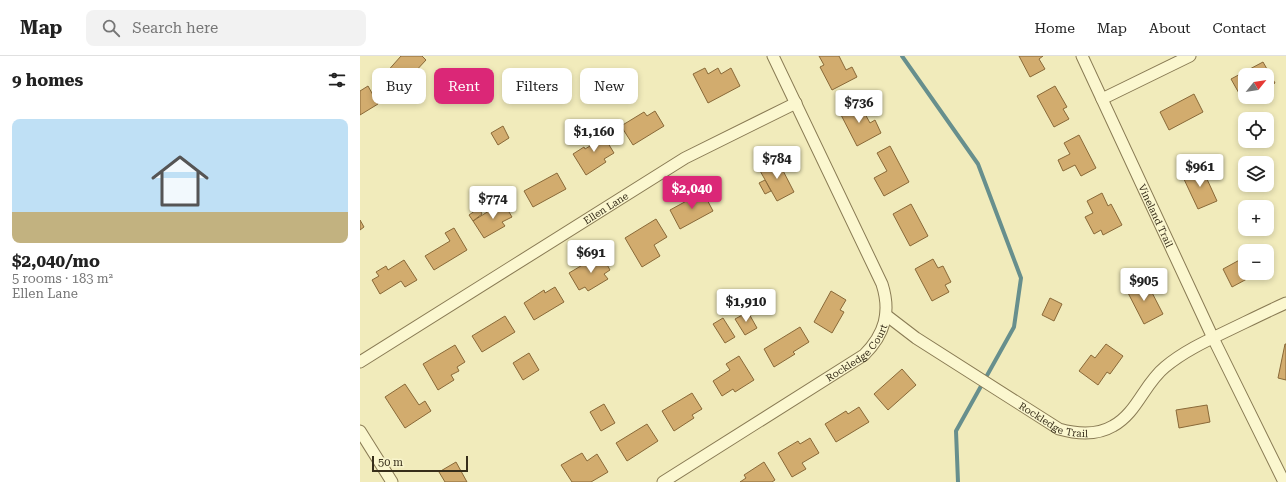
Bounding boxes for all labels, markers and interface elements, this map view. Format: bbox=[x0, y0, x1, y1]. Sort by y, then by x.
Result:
search box bbox=[86, 10, 366, 46]
text: Map bbox=[20, 16, 62, 39]
icon: search bbox=[100, 17, 122, 39]
text: Search here bbox=[132, 19, 218, 37]
text: Home bbox=[1034, 20, 1075, 36]
text: Map bbox=[1097, 20, 1127, 36]
text: About bbox=[1149, 20, 1191, 36]
text: Contact bbox=[1213, 20, 1266, 36]
chip: Buy bbox=[372, 68, 426, 104]
chip: Rent bbox=[434, 68, 494, 104]
chip: Filters bbox=[502, 68, 572, 104]
chip: New bbox=[580, 68, 638, 104]
north arrow bbox=[1238, 68, 1274, 104]
map controls bbox=[1238, 68, 1274, 280]
icon: filters bbox=[326, 69, 348, 91]
text: 9 homes bbox=[12, 70, 83, 90]
pin: $736 bbox=[835, 90, 883, 124]
text: $736 bbox=[844, 95, 874, 110]
button: locate bbox=[1238, 112, 1274, 148]
pin: $1,160 bbox=[561, 119, 627, 153]
text: $1,160 bbox=[574, 124, 614, 139]
icon: home bbox=[144, 145, 216, 217]
pin: $784 bbox=[753, 146, 801, 180]
text: $784 bbox=[762, 151, 792, 166]
pin: $961 bbox=[1176, 154, 1224, 188]
button: layers bbox=[1238, 156, 1274, 192]
text: $961 bbox=[1185, 159, 1215, 174]
pin: $2,040 bbox=[659, 176, 725, 210]
text: $2,040 bbox=[672, 181, 712, 196]
street label: Vineland Trail bbox=[1137, 182, 1176, 249]
pin: $774 bbox=[469, 186, 517, 220]
street label: Ellen Lane bbox=[581, 189, 630, 226]
text: $774 bbox=[478, 191, 508, 206]
button: + bbox=[1238, 200, 1274, 236]
pin: $691 bbox=[567, 240, 615, 274]
button: − bbox=[1238, 244, 1274, 280]
text: $691 bbox=[576, 245, 606, 260]
text: $2,040/mo bbox=[12, 251, 100, 271]
pin: $905 bbox=[1120, 268, 1168, 302]
text: 5 rooms · 183 m² bbox=[12, 271, 113, 286]
text: $905 bbox=[1129, 273, 1159, 288]
text: Ellen Lane bbox=[12, 286, 78, 301]
pin: $1,910 bbox=[713, 289, 779, 323]
text: $1,910 bbox=[726, 294, 766, 309]
street label: Rockledge Court bbox=[824, 322, 889, 383]
street label: Rockledge Trail bbox=[1017, 400, 1088, 439]
scale bar bbox=[372, 454, 468, 473]
text: 50 m bbox=[378, 456, 403, 469]

